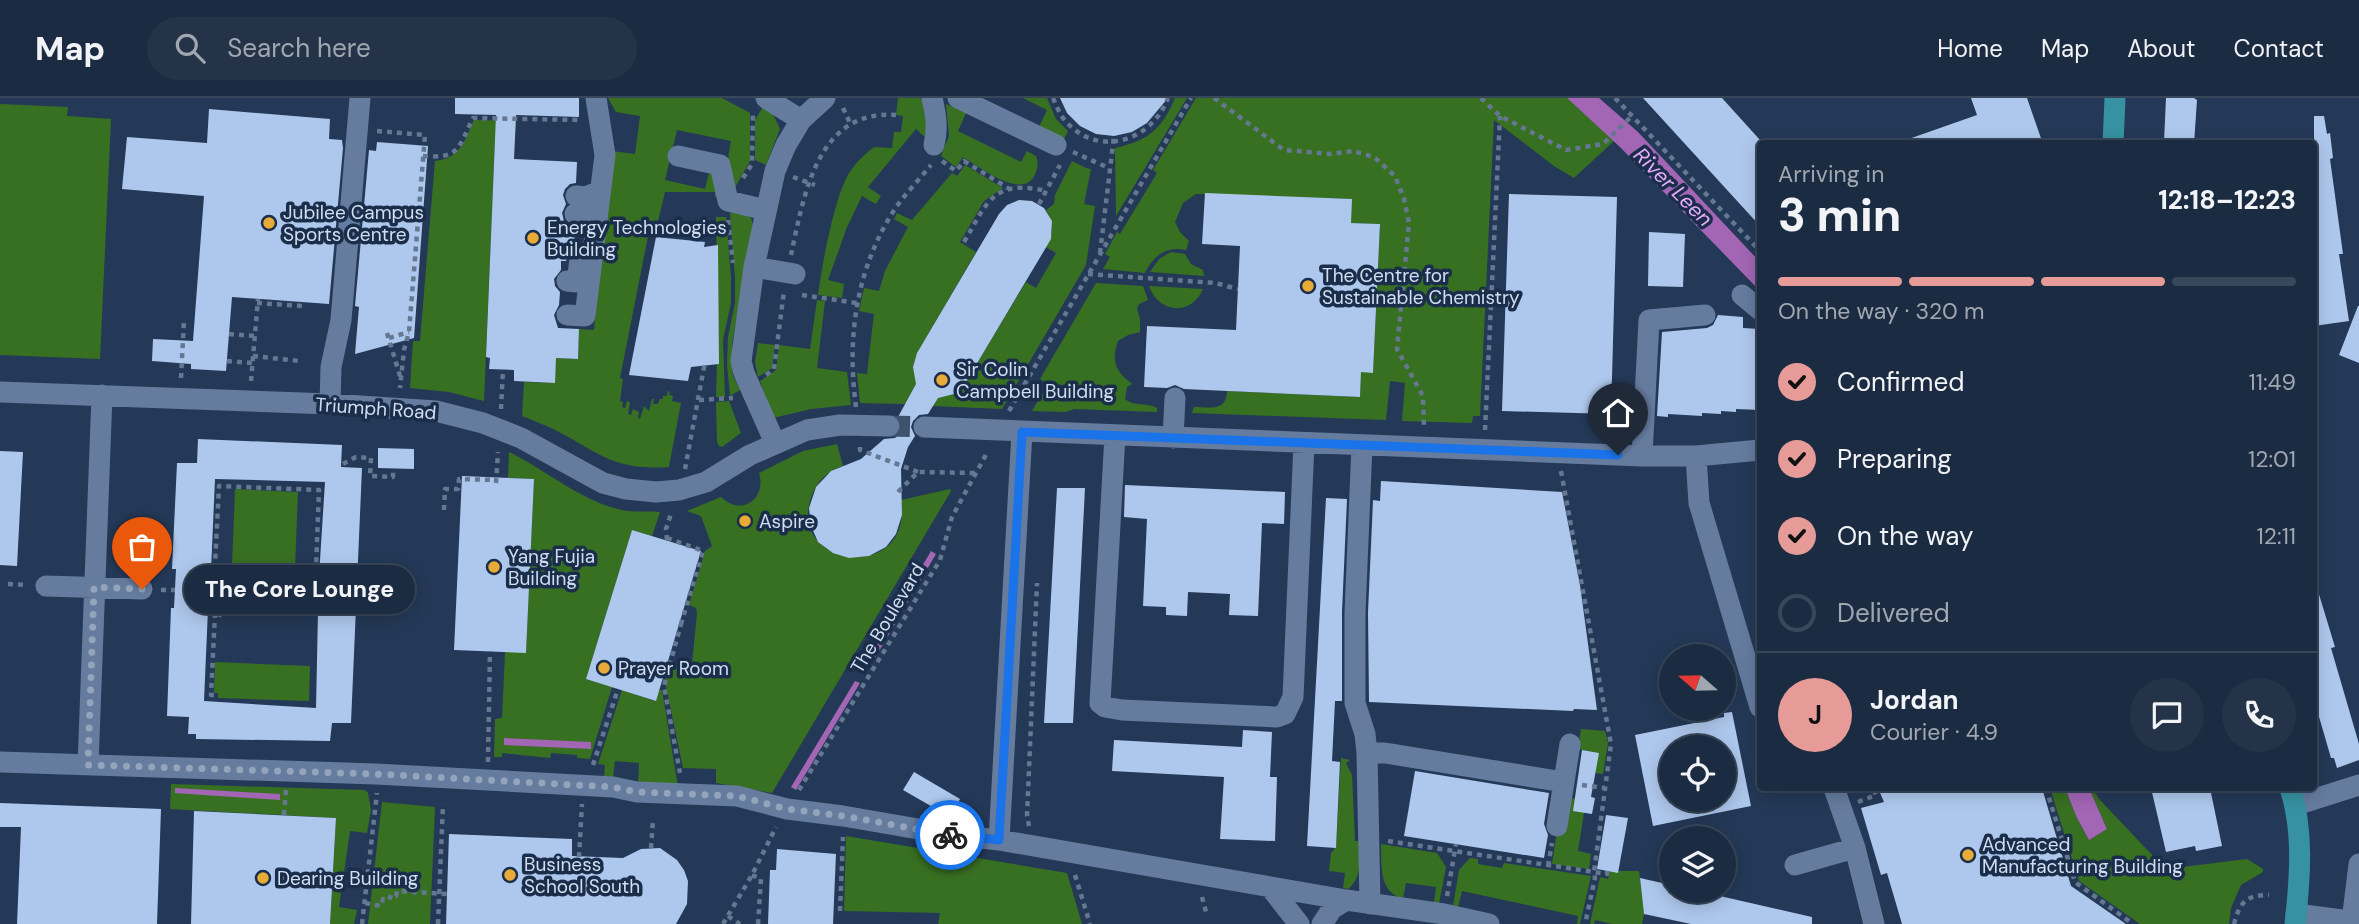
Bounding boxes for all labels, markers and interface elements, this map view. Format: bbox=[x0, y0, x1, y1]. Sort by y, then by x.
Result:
search box bbox=[147, 17, 637, 80]
text: Map bbox=[35, 27, 105, 70]
icon: search bbox=[171, 29, 209, 67]
text: Search here bbox=[227, 31, 371, 65]
text: Home bbox=[1937, 33, 2003, 64]
text: Map bbox=[2041, 33, 2089, 64]
text: About bbox=[2127, 33, 2196, 64]
text: Contact bbox=[2234, 33, 2324, 64]
water label: River Leen bbox=[1627, 141, 1719, 233]
text: Arriving in bbox=[1778, 159, 1884, 189]
text: 12:18–12:23 bbox=[2158, 183, 2296, 217]
text: 3 min bbox=[1778, 185, 1901, 245]
place label: Jubilee Campus Sports Centre bbox=[283, 200, 424, 247]
marker: Jubilee Campus Sports Centre bbox=[261, 215, 277, 231]
place label: Energy Technologies Building bbox=[547, 215, 727, 262]
marker: Energy Technologies Building bbox=[525, 230, 541, 246]
place label: The Centre for Sustainable Chemistry bbox=[1322, 263, 1520, 310]
marker: The Centre for Sustainable Chemistry bbox=[1300, 278, 1316, 294]
text: On the way · 320 m bbox=[1778, 296, 1984, 326]
place label: Sir Colin Campbell Building bbox=[956, 357, 1115, 404]
icon: check bbox=[1778, 363, 1816, 401]
text: Confirmed bbox=[1837, 365, 1964, 399]
text: 11:49 bbox=[2249, 367, 2296, 397]
marker: Sir Colin Campbell Building bbox=[934, 372, 950, 388]
pin bbox=[1588, 383, 1648, 455]
street label: Triumph Road bbox=[315, 392, 437, 425]
icon: home bbox=[1599, 394, 1637, 432]
icon: check bbox=[1778, 440, 1816, 478]
text: Preparing bbox=[1837, 442, 1952, 476]
text: 12:01 bbox=[2248, 444, 2296, 474]
place label: Aspire bbox=[759, 509, 815, 534]
marker: Aspire bbox=[737, 513, 753, 529]
pin bbox=[112, 517, 172, 589]
icon: check bbox=[1778, 517, 1816, 555]
text: On the way bbox=[1837, 519, 1973, 553]
text: 12:11 bbox=[2257, 521, 2296, 551]
icon: bag bbox=[123, 528, 161, 566]
place label: Yang Fujia Building bbox=[508, 544, 595, 591]
marker: Yang Fujia Building bbox=[486, 559, 502, 575]
street label: The Boulevard bbox=[845, 559, 930, 678]
callout: The Core Lounge bbox=[184, 564, 415, 614]
text: The Core Lounge bbox=[205, 574, 394, 604]
text: Delivered bbox=[1837, 596, 1950, 630]
north arrow bbox=[1659, 644, 1736, 721]
map controls bbox=[1659, 644, 1736, 903]
place label: Prayer Room bbox=[618, 656, 729, 681]
marker: Prayer Room bbox=[596, 660, 612, 676]
button: chat bbox=[2130, 678, 2204, 752]
button: phone bbox=[2222, 678, 2296, 752]
text: Jordan bbox=[1870, 683, 1959, 717]
text: J bbox=[1808, 698, 1822, 732]
text: Courier · 4.9 bbox=[1870, 717, 1998, 747]
button: locate bbox=[1659, 735, 1736, 812]
courier bbox=[915, 800, 985, 870]
icon: bike bbox=[931, 816, 969, 854]
button: layers bbox=[1659, 826, 1736, 903]
place label: Advanced Manufacturing Building bbox=[1982, 832, 2183, 879]
marker: Advanced Manufacturing Building bbox=[1960, 847, 1976, 863]
place label: Business School South bbox=[524, 852, 640, 899]
place label: Dearing Building bbox=[277, 866, 419, 891]
marker: Business School South bbox=[502, 867, 518, 883]
marker: Dearing Building bbox=[255, 870, 271, 886]

